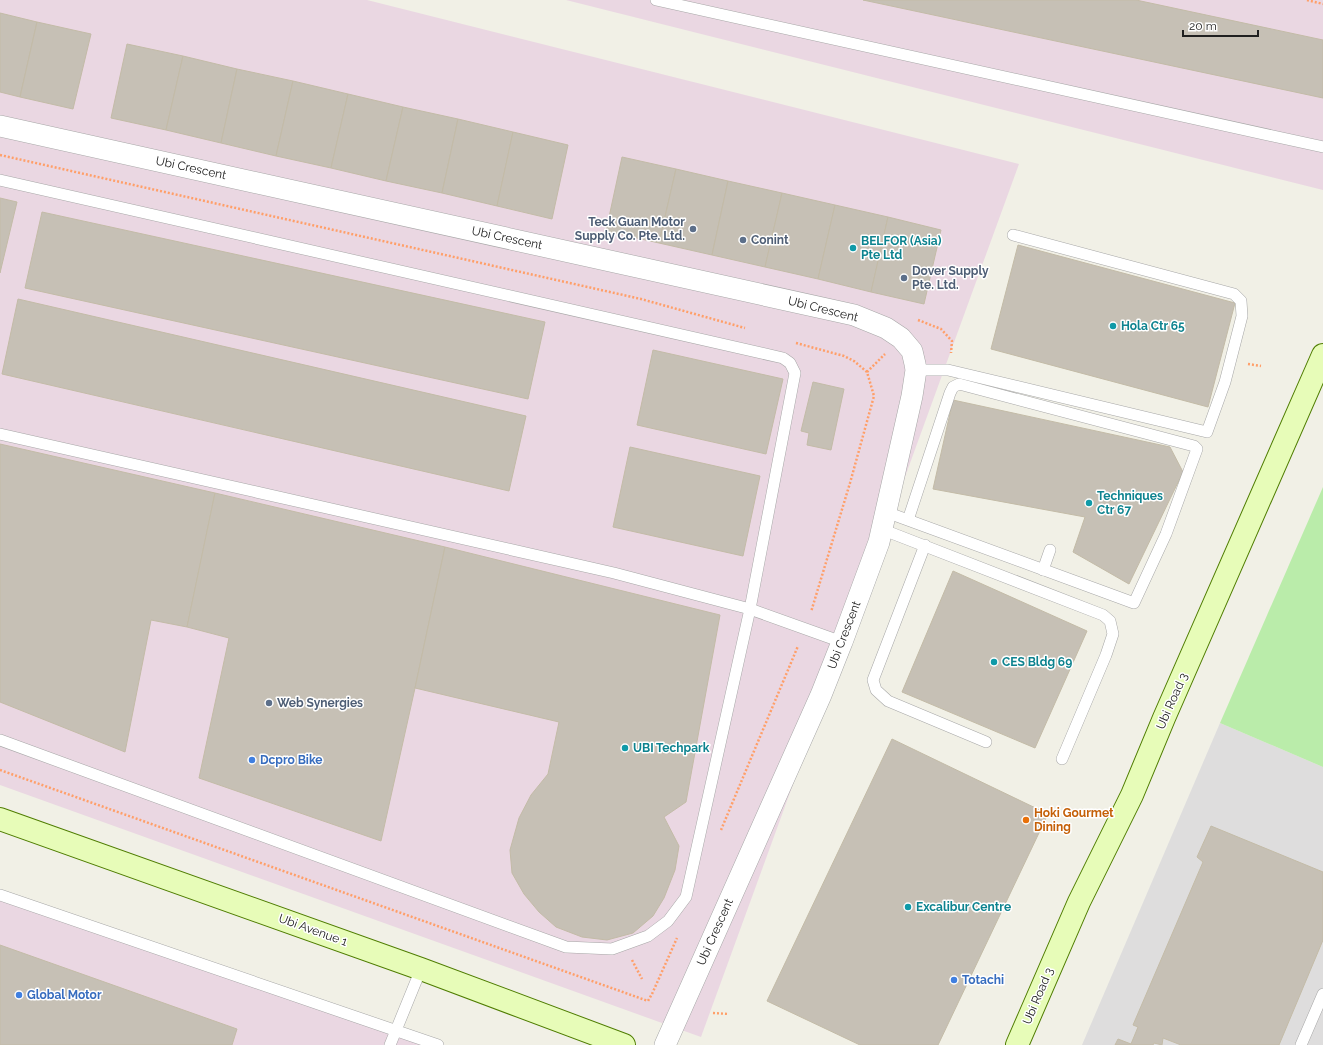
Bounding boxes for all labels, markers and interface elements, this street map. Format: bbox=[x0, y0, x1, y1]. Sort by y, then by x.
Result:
scale bar bbox=[1183, 12, 1258, 38]
text: 20 m bbox=[1189, 19, 1217, 33]
street label: Ubi Crescent bbox=[154, 154, 228, 182]
place label: Teck Guan Motor Supply Co. Pte. Ltd. bbox=[575, 215, 685, 243]
street label: Ubi Crescent bbox=[470, 224, 544, 252]
marker: Teck Guan Motor Supply Co. Pte. Ltd. bbox=[688, 224, 698, 234]
place label: Conint bbox=[751, 233, 789, 247]
place label: BELFOR (Asia) Pte Ltd bbox=[861, 234, 942, 262]
marker: Conint bbox=[738, 235, 748, 245]
marker: BELFOR (Asia) Pte Ltd bbox=[848, 243, 858, 253]
place label: Dover Supply Pte. Ltd. bbox=[912, 264, 989, 292]
marker: Dover Supply Pte. Ltd. bbox=[899, 273, 909, 283]
street label: Ubi Crescent bbox=[787, 294, 859, 324]
place label: Hola Ctr 65 bbox=[1121, 319, 1185, 333]
marker: Hola Ctr 65 bbox=[1108, 321, 1118, 331]
place label: Techniques Ctr 67 bbox=[1097, 489, 1163, 517]
marker: Techniques Ctr 67 bbox=[1084, 498, 1094, 508]
street label: Ubi Crescent bbox=[825, 599, 863, 671]
place label: CES Bldg 69 bbox=[1002, 655, 1072, 669]
marker: CES Bldg 69 bbox=[989, 657, 999, 667]
street label: Ubi Road 3 bbox=[1153, 671, 1191, 731]
place label: Web Synergies bbox=[277, 696, 363, 710]
marker: Web Synergies bbox=[264, 698, 274, 708]
place label: UBI Techpark bbox=[633, 741, 710, 755]
marker: UBI Techpark bbox=[620, 743, 630, 753]
place label: Dcpro Bike bbox=[260, 753, 322, 767]
marker: Dcpro Bike bbox=[247, 755, 257, 765]
place label: Hoki Gourmet Dining bbox=[1034, 806, 1114, 834]
marker: Hoki Gourmet Dining bbox=[1021, 815, 1031, 825]
street label: Ubi Crescent bbox=[694, 896, 736, 968]
place label: Excalibur Centre bbox=[916, 900, 1011, 914]
marker: Excalibur Centre bbox=[903, 902, 913, 912]
street label: Ubi Avenue 1 bbox=[277, 911, 349, 949]
street label: Ubi Road 3 bbox=[1020, 965, 1056, 1027]
place label: Totachi bbox=[962, 973, 1004, 987]
marker: Totachi bbox=[949, 975, 959, 985]
place label: Global Motor bbox=[27, 988, 102, 1002]
marker: Global Motor bbox=[14, 990, 24, 1000]

